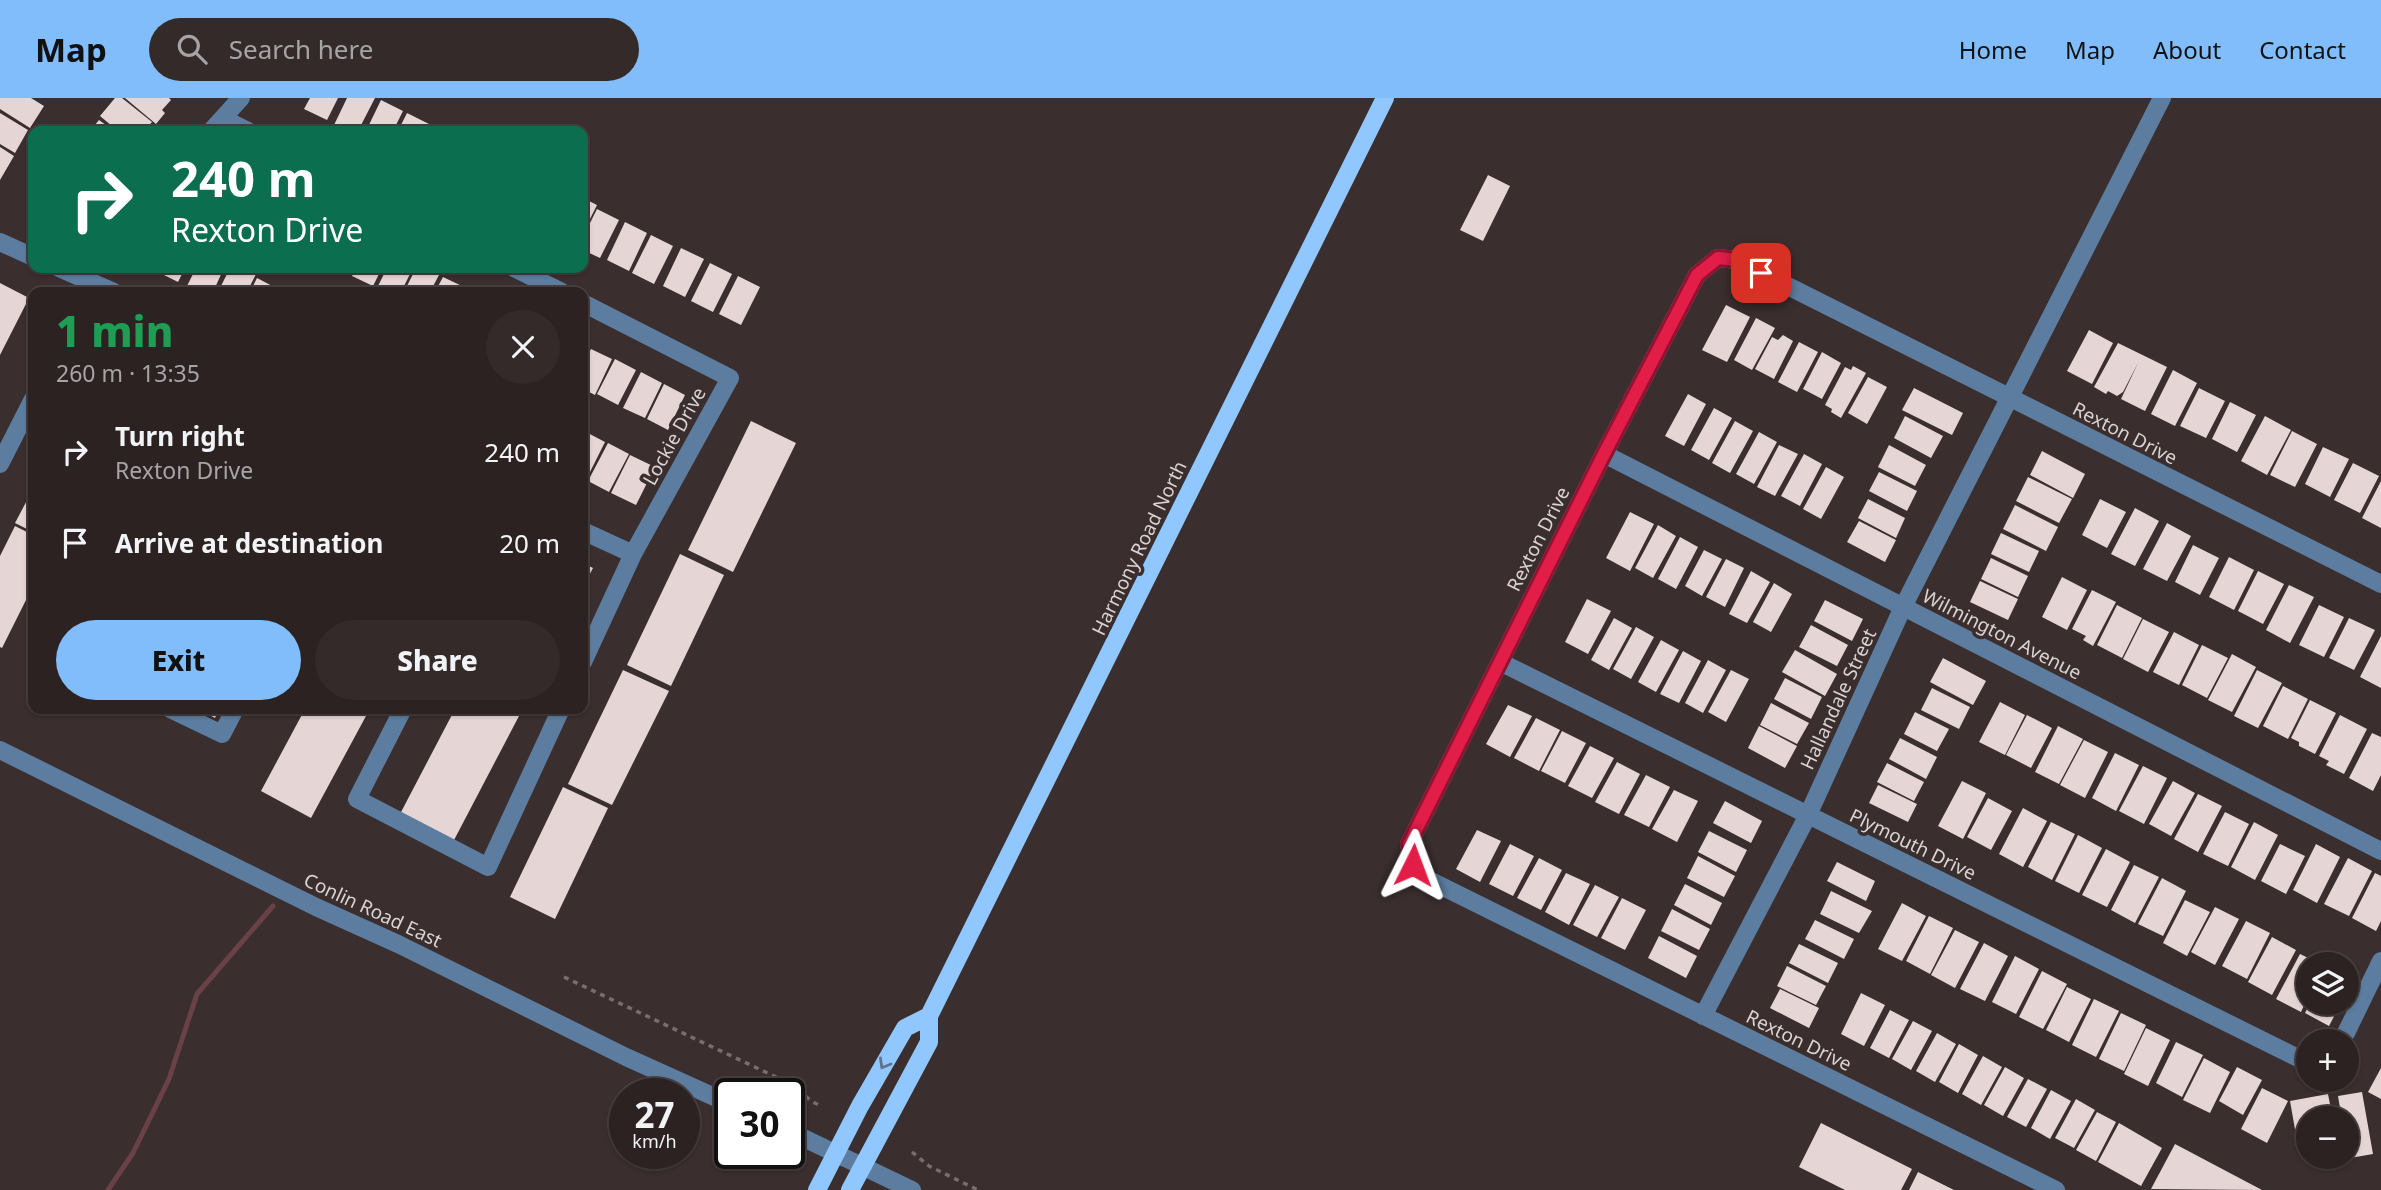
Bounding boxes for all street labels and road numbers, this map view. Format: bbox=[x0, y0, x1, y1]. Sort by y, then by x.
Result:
street label: Lockie Drive bbox=[636, 382, 712, 490]
street label: Rexton Drive bbox=[2068, 395, 2182, 471]
street label: Harmony Road North bbox=[1085, 456, 1193, 640]
street label: Rexton Drive bbox=[1500, 482, 1576, 596]
street label: Wilmington Avenue bbox=[1918, 583, 2086, 685]
street label: Hallandale Street bbox=[1794, 624, 1882, 774]
street label: Plymouth Drive bbox=[1845, 802, 1981, 886]
street label: Conlin Road East bbox=[300, 867, 446, 953]
street label: Rexton Drive bbox=[1742, 1003, 1856, 1077]

